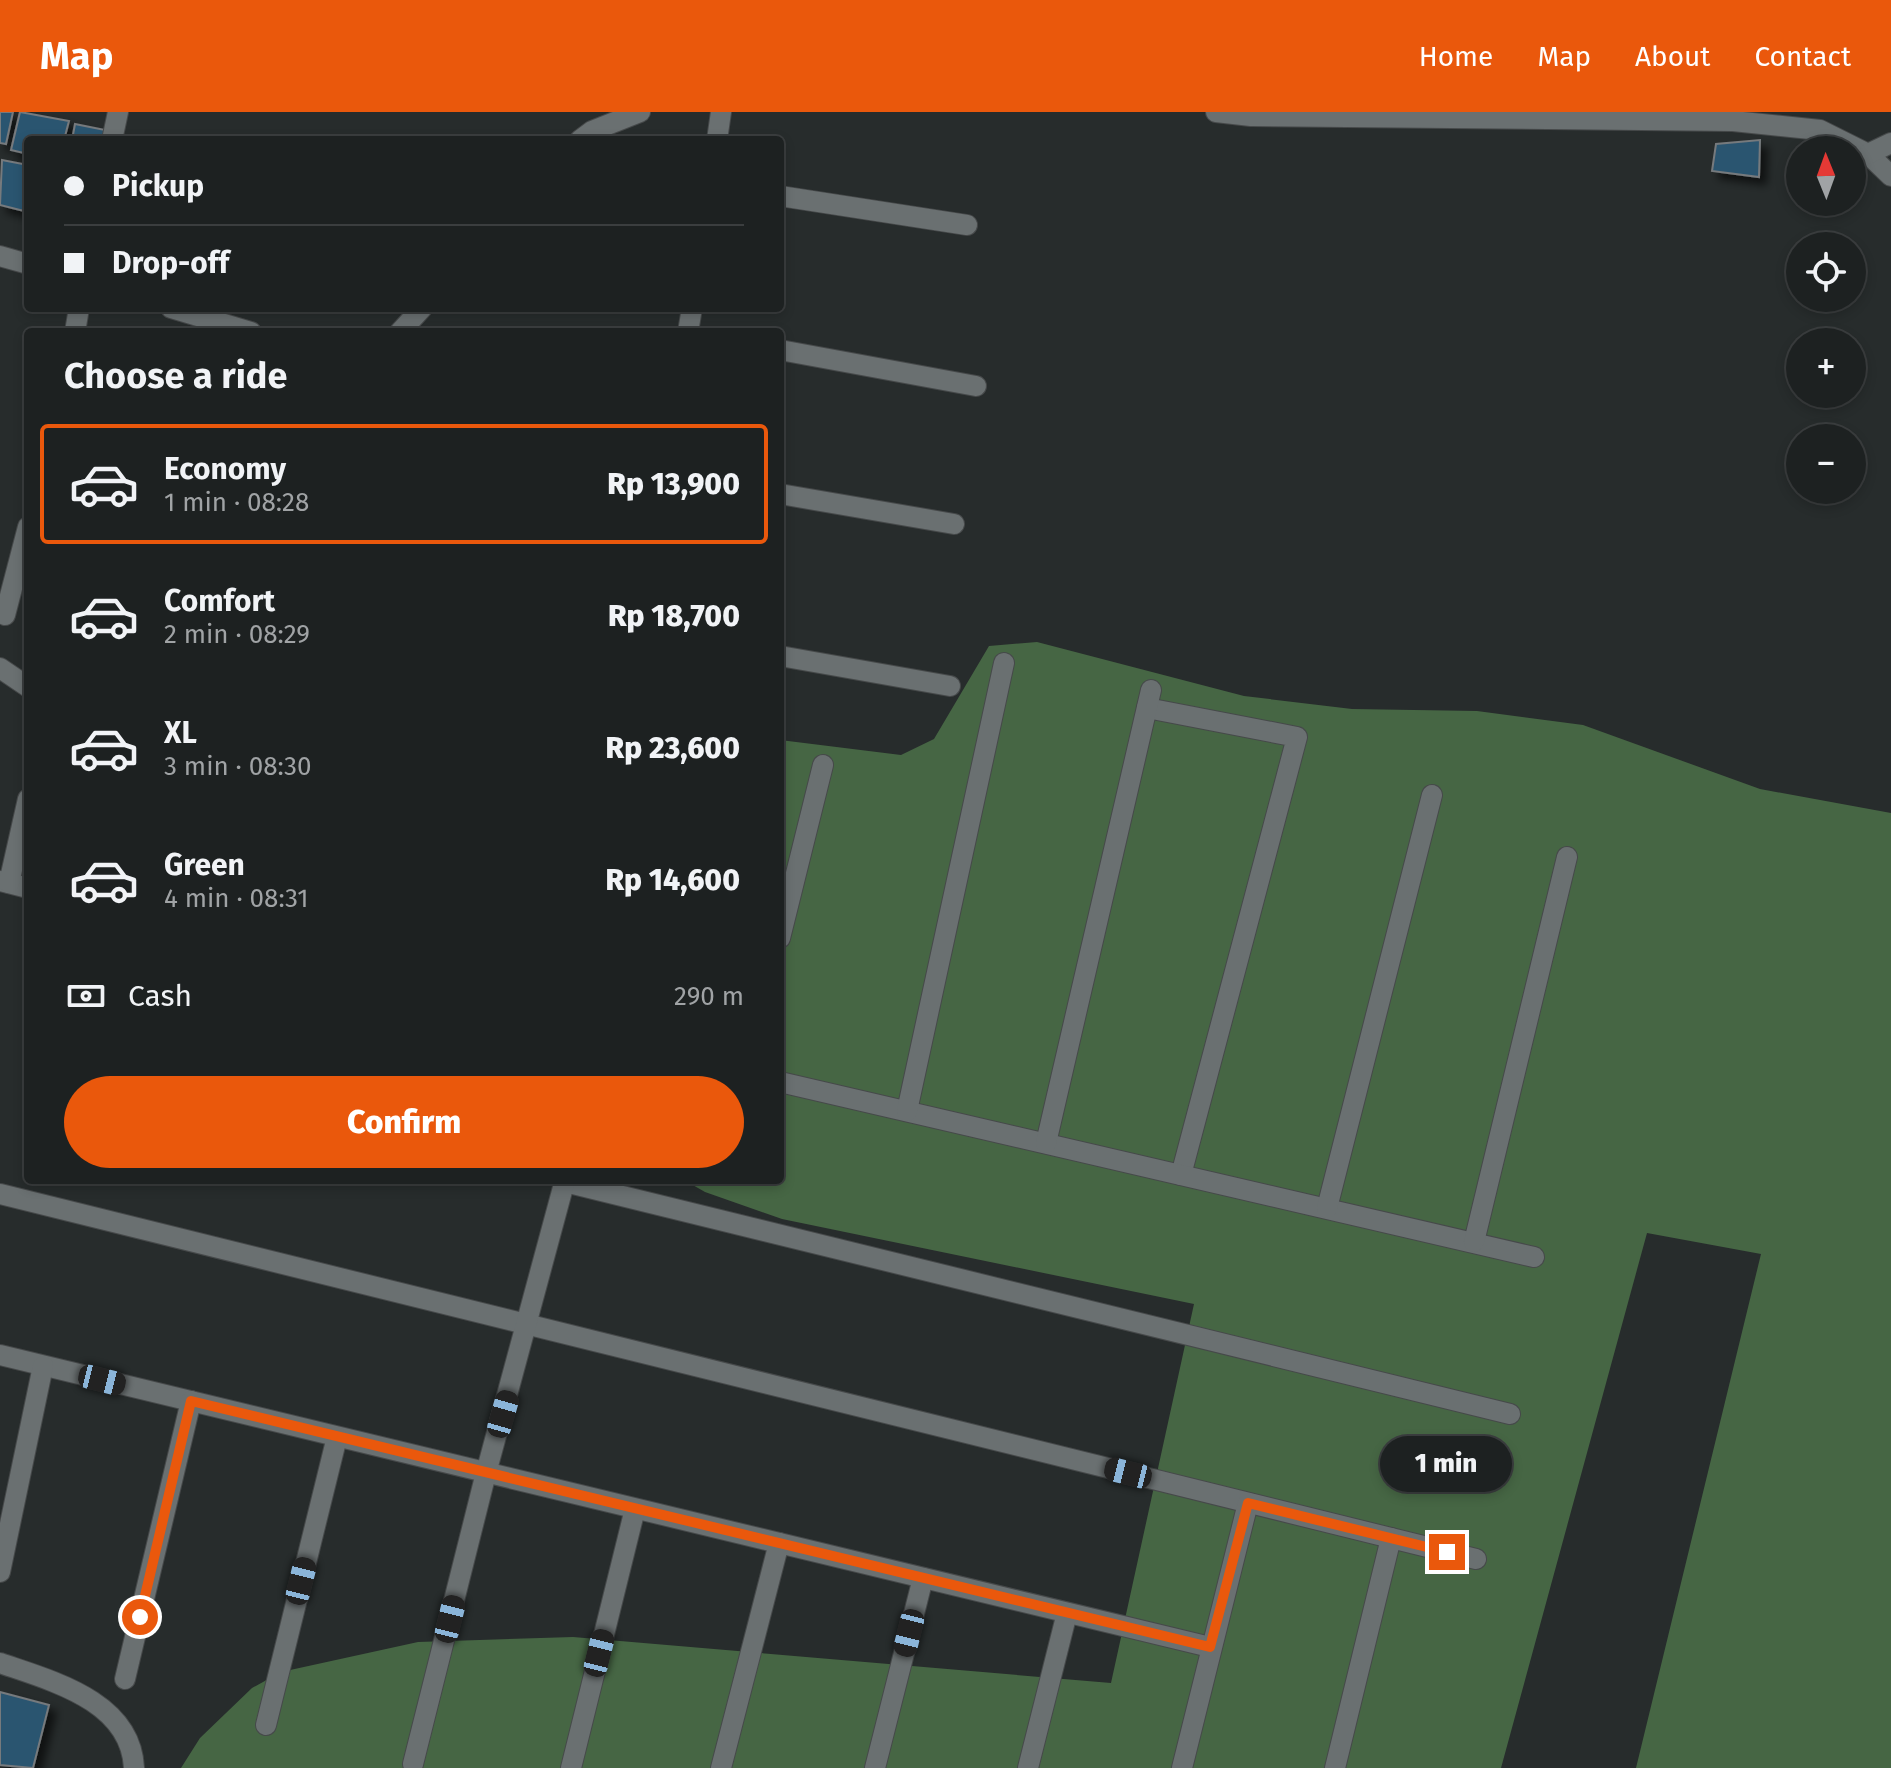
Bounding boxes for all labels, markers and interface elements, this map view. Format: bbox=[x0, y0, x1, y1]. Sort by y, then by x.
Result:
text: Map bbox=[40, 33, 113, 79]
text: Home bbox=[1419, 40, 1493, 73]
text: Map bbox=[1537, 40, 1591, 73]
text: About bbox=[1635, 40, 1710, 73]
text: Contact bbox=[1754, 40, 1851, 73]
north arrow bbox=[1786, 136, 1866, 216]
map controls bbox=[1786, 136, 1866, 504]
text: Pickup bbox=[112, 168, 204, 204]
button: locate bbox=[1786, 232, 1866, 312]
text: Drop-off bbox=[112, 245, 229, 281]
button: + bbox=[1786, 328, 1866, 408]
text: Choose a ride bbox=[64, 354, 287, 398]
button: − bbox=[1786, 424, 1866, 504]
icon: car bbox=[68, 448, 140, 520]
text: Economy bbox=[164, 451, 286, 487]
text: Rp 13,900 bbox=[607, 466, 740, 502]
text: 1 min · 08:28 bbox=[164, 487, 309, 518]
icon: car bbox=[68, 580, 140, 652]
text: Comfort bbox=[164, 583, 275, 619]
text: Rp 18,700 bbox=[608, 598, 740, 634]
text: 2 min · 08:29 bbox=[164, 619, 310, 650]
icon: car bbox=[68, 712, 140, 784]
text: XL bbox=[164, 715, 197, 751]
text: Rp 23,600 bbox=[606, 730, 740, 766]
text: 3 min · 08:30 bbox=[164, 751, 312, 782]
icon: car bbox=[68, 844, 140, 916]
text: Green bbox=[164, 847, 245, 883]
text: Rp 14,600 bbox=[605, 862, 740, 898]
text: 4 min · 08:31 bbox=[164, 883, 308, 914]
icon: cash bbox=[64, 974, 108, 1018]
text: Cash bbox=[128, 978, 192, 1014]
text: 290 m bbox=[674, 981, 744, 1012]
button: Confirm bbox=[64, 1076, 744, 1168]
car bbox=[76, 1363, 128, 1397]
car bbox=[485, 1388, 521, 1440]
callout: 1 min bbox=[1381, 1436, 1513, 1492]
text: 1 min bbox=[1415, 1448, 1477, 1479]
car bbox=[1102, 1456, 1154, 1490]
route end bbox=[1429, 1534, 1465, 1570]
car bbox=[284, 1555, 318, 1607]
car bbox=[433, 1593, 467, 1645]
route start bbox=[122, 1599, 158, 1635]
car bbox=[892, 1607, 926, 1659]
car bbox=[582, 1627, 616, 1679]

